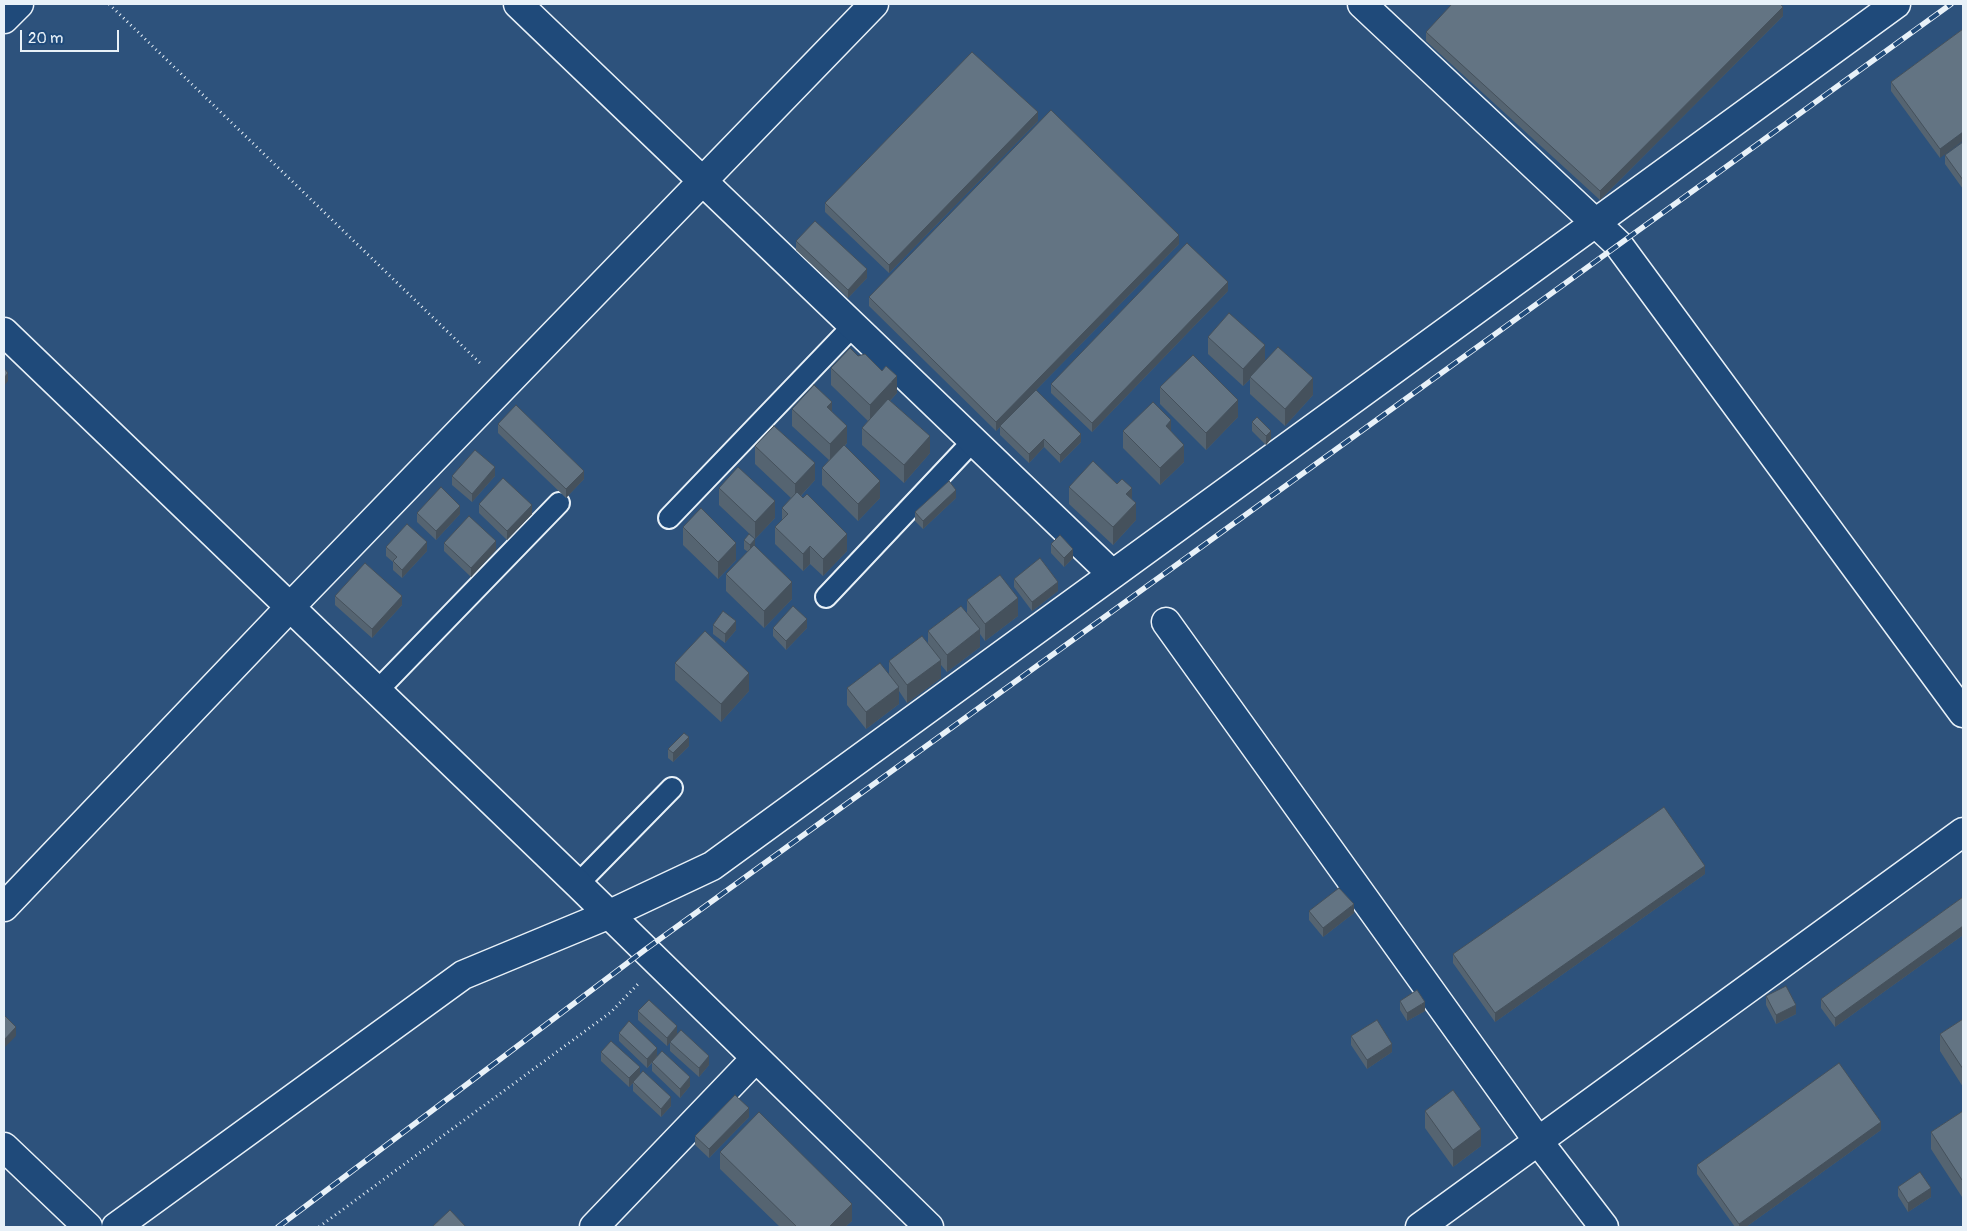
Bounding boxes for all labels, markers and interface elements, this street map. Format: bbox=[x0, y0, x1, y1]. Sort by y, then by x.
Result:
scale bar bbox=[22, 20, 121, 52]
text: 20 m bbox=[28, 29, 63, 48]

